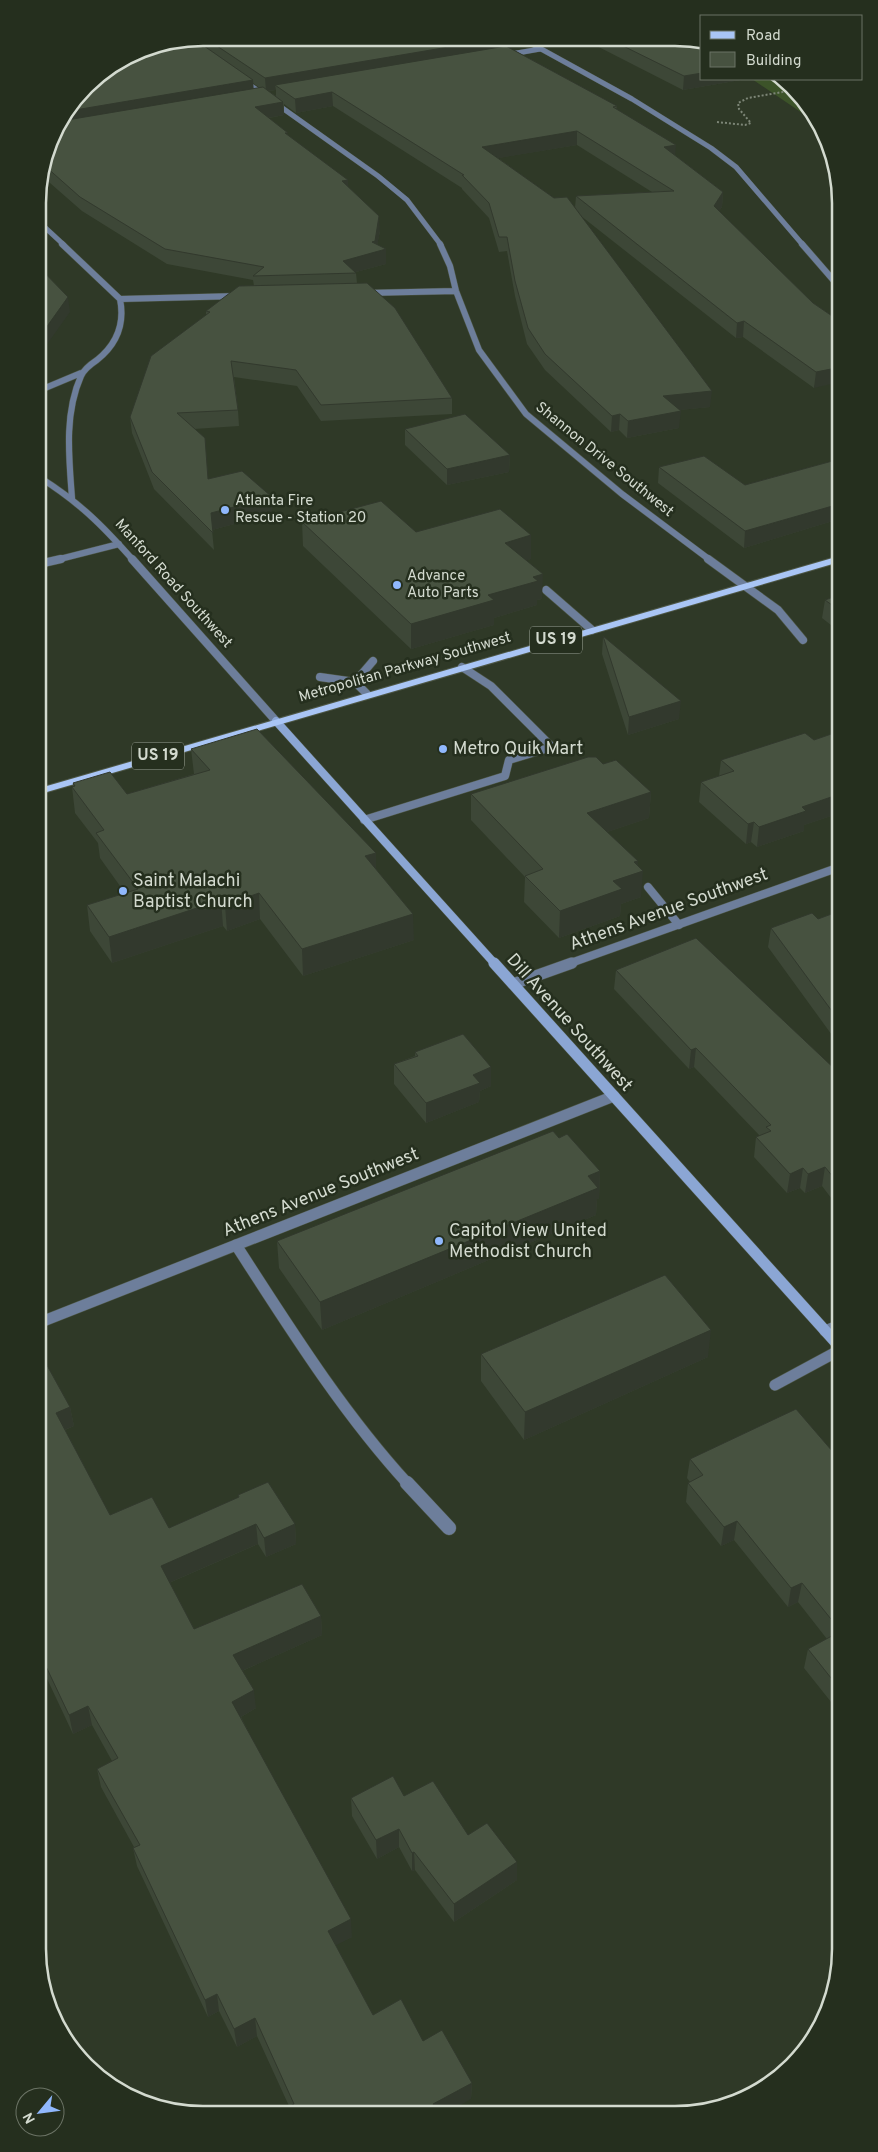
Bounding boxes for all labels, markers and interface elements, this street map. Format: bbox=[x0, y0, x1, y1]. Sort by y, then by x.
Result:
legend bbox=[700, 15, 863, 80]
text: Road bbox=[746, 27, 781, 46]
text: Building bbox=[746, 52, 801, 71]
street label: Shannon Drive Southwest bbox=[531, 398, 677, 522]
place label: Atlanta Fire Rescue - Station 20 bbox=[235, 492, 367, 528]
marker: Atlanta Fire Rescue - Station 20 bbox=[219, 504, 231, 516]
street label: Manford Road Southwest bbox=[110, 516, 236, 652]
place label: Advance Auto Parts bbox=[407, 567, 479, 603]
marker: Advance Auto Parts bbox=[391, 579, 403, 591]
road number: US 19 bbox=[530, 626, 582, 654]
street label: Metropolitan Parkway Southwest bbox=[297, 629, 513, 707]
place label: Metro Quik Mart bbox=[453, 738, 583, 761]
road number: US 19 bbox=[132, 742, 184, 769]
marker: Metro Quik Mart bbox=[437, 743, 449, 755]
street label: Athens Avenue Southwest bbox=[567, 863, 771, 957]
place label: Saint Malachi Baptist Church bbox=[133, 870, 253, 914]
marker: Saint Malachi Baptist Church bbox=[117, 885, 129, 897]
street label: Dill Avenue Southwest bbox=[501, 949, 637, 1097]
street label: Athens Avenue Southwest bbox=[220, 1143, 422, 1243]
place label: Capitol View United Methodist Church bbox=[449, 1220, 607, 1264]
marker: Capitol View United Methodist Church bbox=[433, 1235, 445, 1247]
north arrow bbox=[15, 2087, 65, 2137]
text: N bbox=[20, 2109, 40, 2126]

